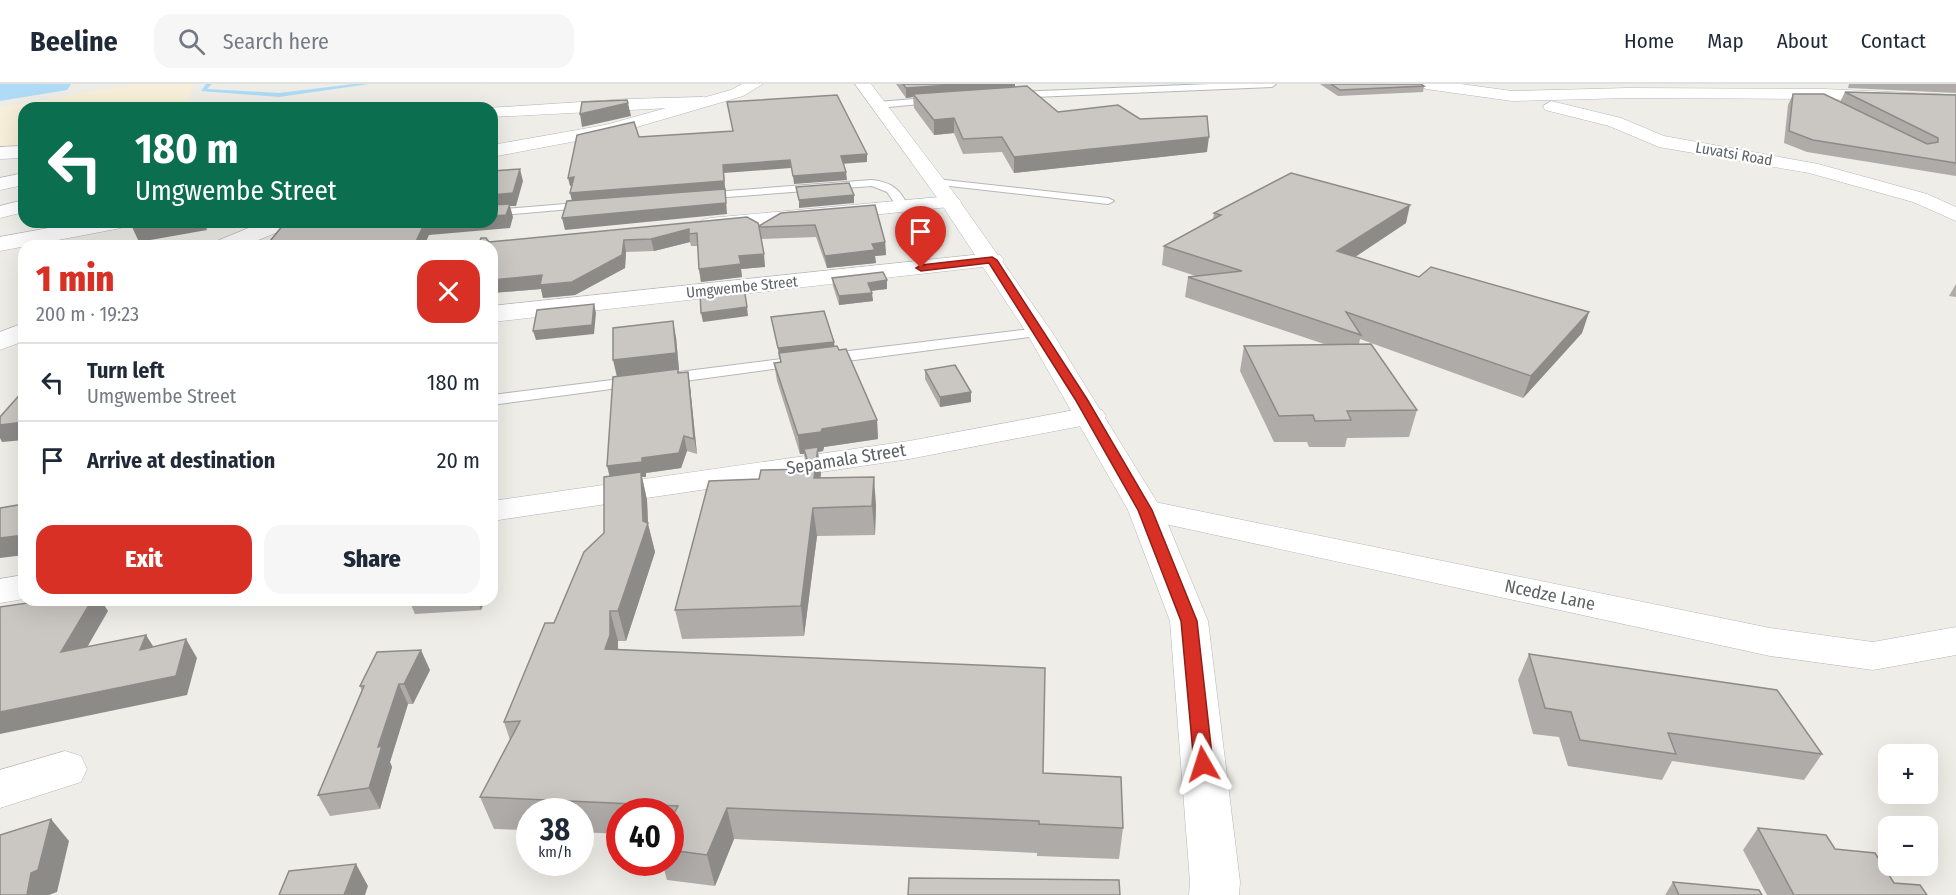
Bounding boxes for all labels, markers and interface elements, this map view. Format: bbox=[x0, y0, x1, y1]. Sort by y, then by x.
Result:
search box bbox=[154, 14, 574, 68]
text: Beeline bbox=[30, 25, 118, 58]
icon: search bbox=[175, 25, 208, 58]
text: Search here bbox=[223, 28, 329, 55]
text: Home bbox=[1624, 28, 1674, 54]
text: Map bbox=[1707, 28, 1744, 54]
text: About bbox=[1777, 28, 1828, 54]
text: Contact bbox=[1861, 28, 1926, 54]
text: 180 m bbox=[135, 124, 239, 174]
icon: left bbox=[36, 126, 114, 204]
street label: Luvatsi Road bbox=[1694, 138, 1774, 170]
text: Umgwembe Street bbox=[135, 175, 337, 207]
pin bbox=[895, 206, 946, 268]
icon: arrive bbox=[904, 215, 937, 248]
text: 1 min bbox=[36, 257, 114, 301]
button: close bbox=[417, 260, 480, 323]
street label: Umgwembe Street bbox=[685, 272, 799, 302]
text: 200 m · 19:23 bbox=[36, 302, 139, 326]
text: Turn left bbox=[87, 357, 165, 384]
icon: left bbox=[36, 366, 69, 399]
text: 180 m bbox=[427, 369, 480, 396]
text: Umgwembe Street bbox=[87, 384, 236, 408]
street label: Sepamala Street bbox=[785, 439, 907, 479]
icon: arrive bbox=[36, 444, 69, 477]
text: Arrive at destination bbox=[87, 447, 275, 474]
text: 20 m bbox=[437, 447, 480, 474]
button: Exit bbox=[36, 525, 252, 594]
button: Share bbox=[264, 525, 480, 594]
street label: Ncedze Lane bbox=[1503, 575, 1597, 615]
position arrow bbox=[1171, 732, 1235, 796]
map controls bbox=[1878, 744, 1938, 876]
button: + bbox=[1878, 744, 1938, 804]
speed limit sign: 40 bbox=[606, 798, 684, 876]
text: 38 bbox=[540, 812, 570, 848]
button: − bbox=[1878, 816, 1938, 876]
text: km/h bbox=[538, 843, 572, 861]

